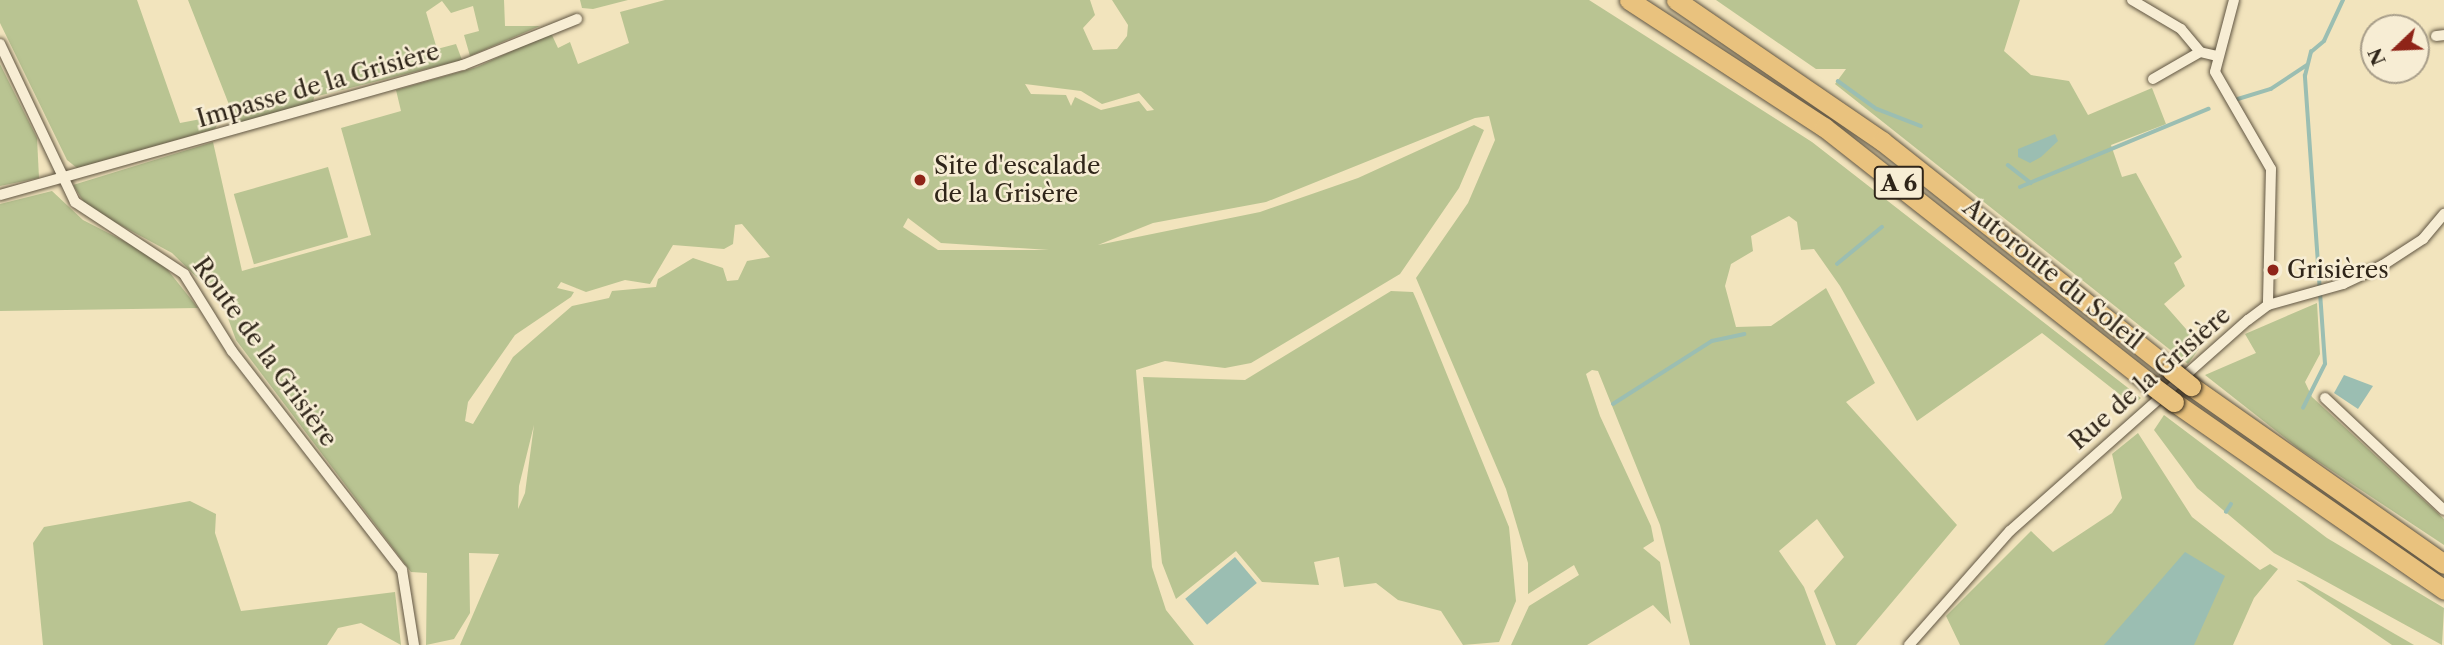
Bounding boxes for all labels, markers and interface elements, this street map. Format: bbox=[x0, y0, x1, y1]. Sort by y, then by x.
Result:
north arrow bbox=[2360, 14, 2430, 84]
street label: Impasse de la Grisière bbox=[193, 37, 443, 133]
text: N bbox=[2363, 45, 2391, 69]
place label: Site d'escalade de la Grisère bbox=[934, 152, 1100, 208]
road number: A 6 bbox=[1873, 164, 1925, 202]
marker: Site d'escalade de la Grisère bbox=[912, 172, 928, 188]
street label: Autoroute du Soleil bbox=[1957, 193, 2149, 355]
street label: Route de la Grisière bbox=[187, 252, 343, 452]
place label: Grisières bbox=[2287, 256, 2389, 284]
marker: Grisières bbox=[2265, 262, 2281, 278]
street label: Rue de la Grisière bbox=[2064, 300, 2236, 456]

